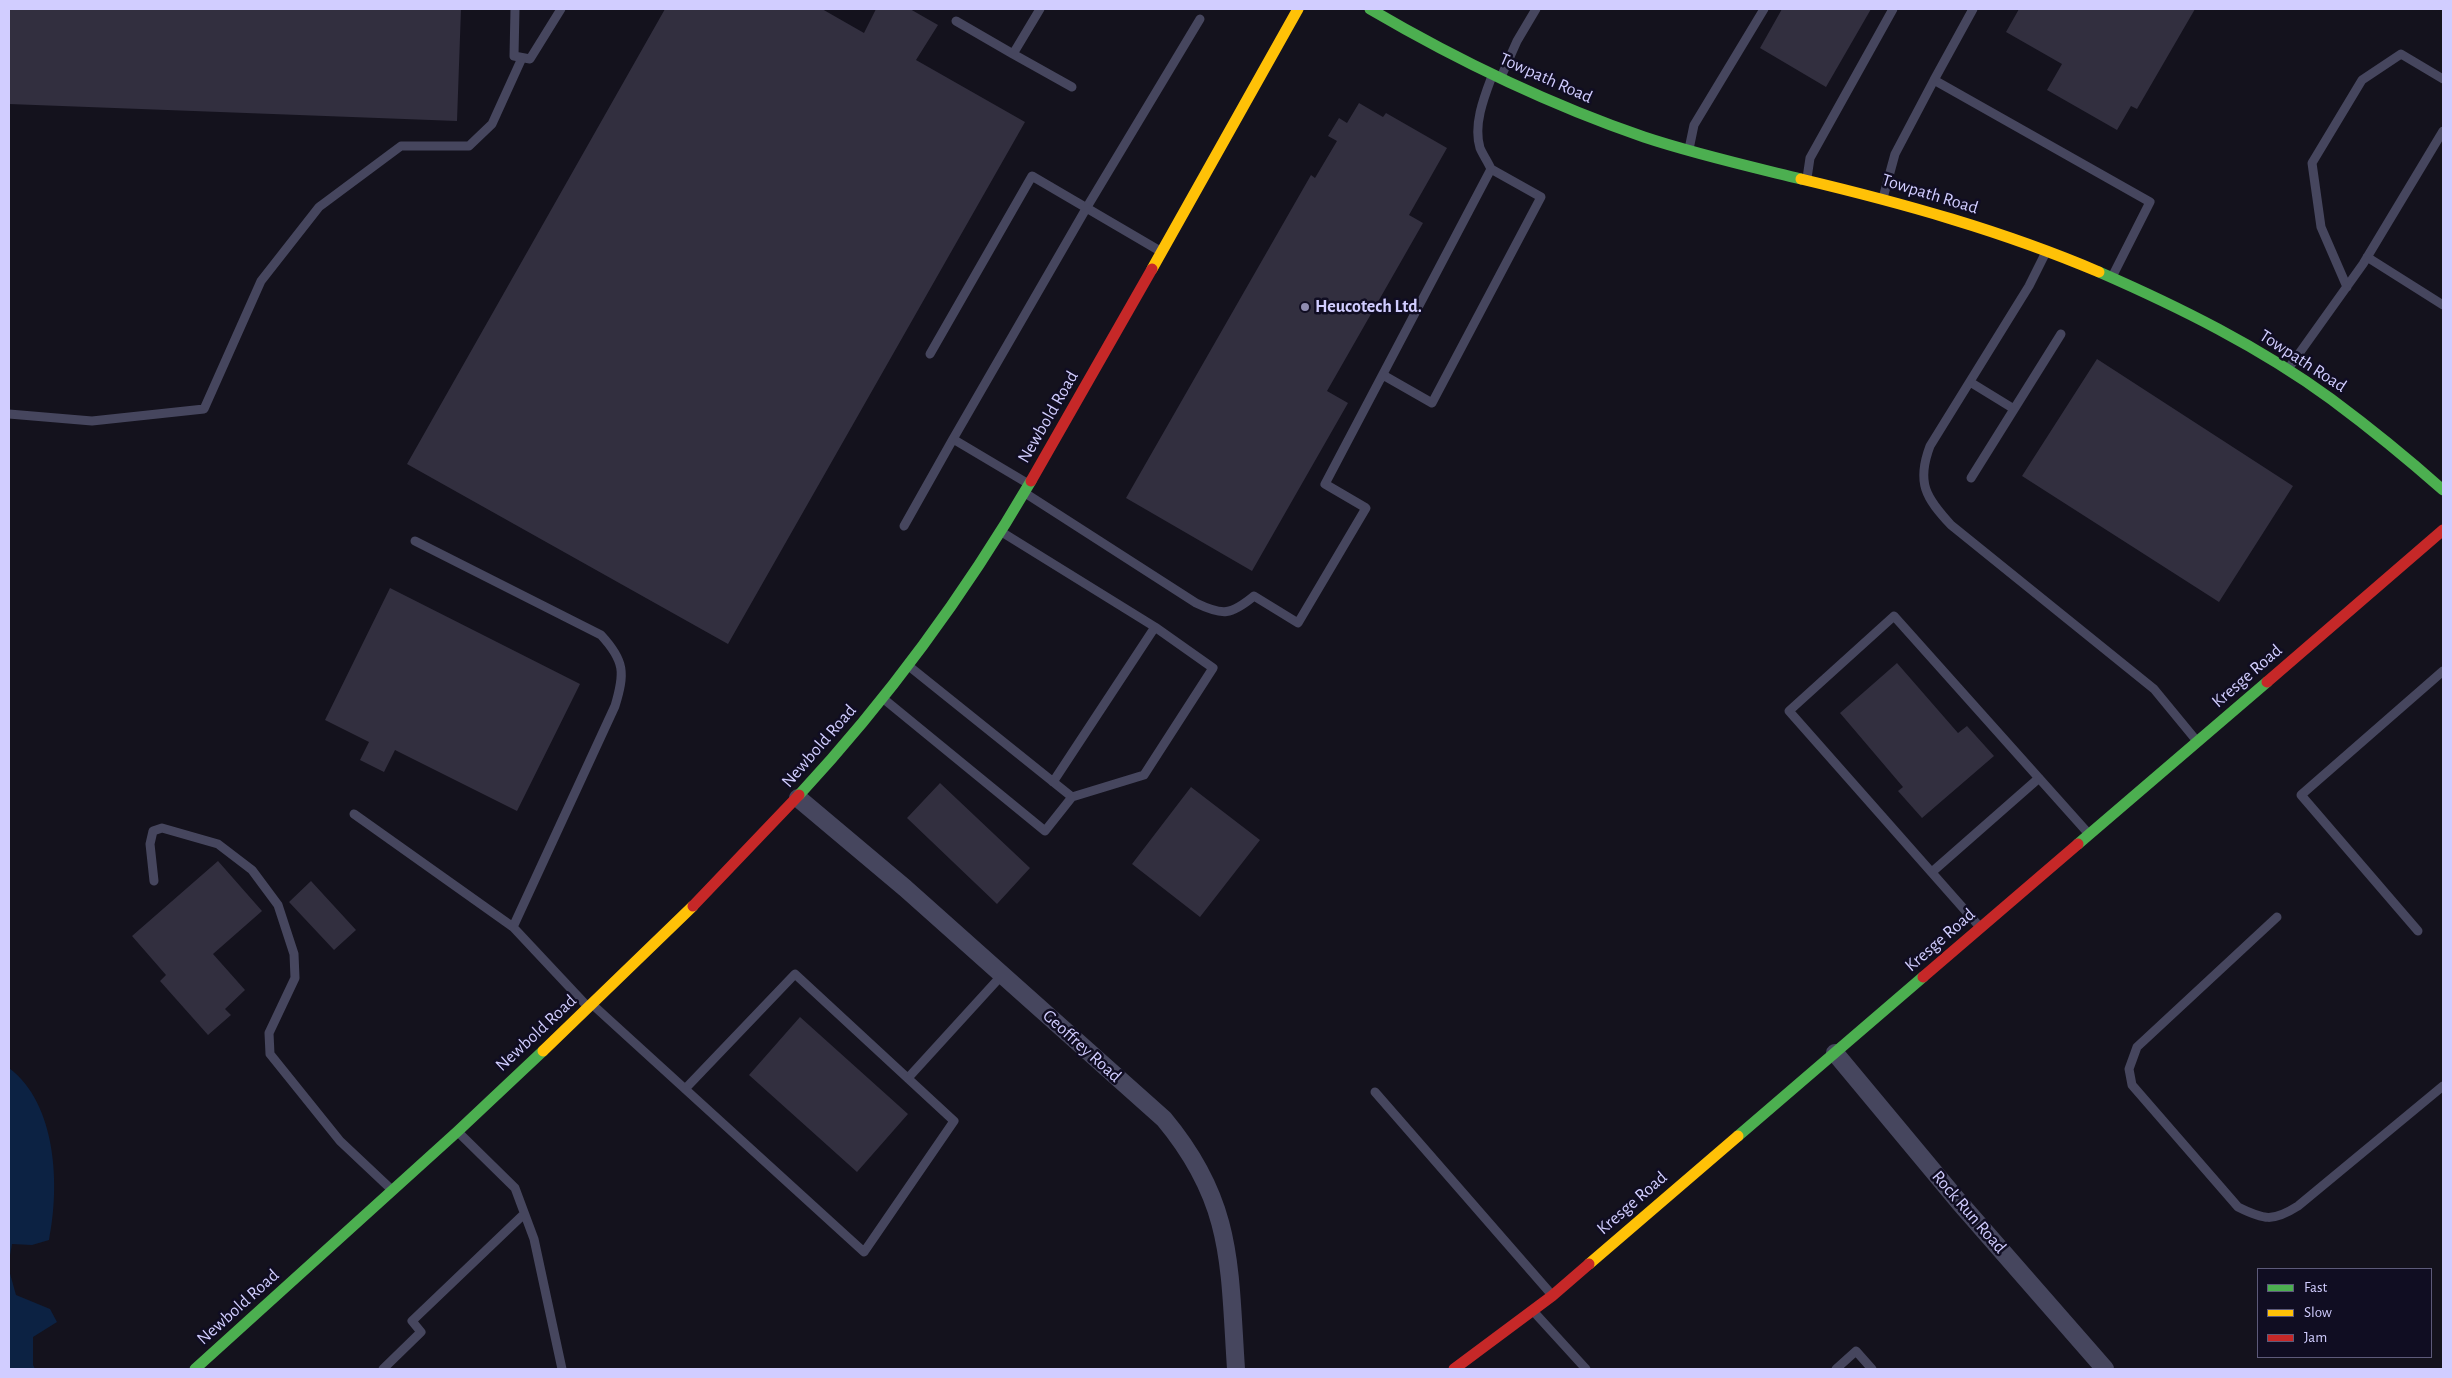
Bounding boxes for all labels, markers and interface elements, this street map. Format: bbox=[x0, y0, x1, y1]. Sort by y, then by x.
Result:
street label: Towpath Road bbox=[1496, 48, 1596, 108]
street label: Towpath Road bbox=[1879, 169, 1981, 219]
place label: Heucotech Ltd. bbox=[1315, 296, 1422, 318]
marker: Heucotech Ltd. bbox=[1299, 301, 1311, 313]
street label: Towpath Road bbox=[2255, 325, 2351, 397]
street label: Newbold Road bbox=[1013, 367, 1083, 467]
street label: Kresge Road bbox=[2207, 640, 2287, 712]
street label: Newbold Road bbox=[777, 700, 861, 792]
street label: Kresge Road bbox=[1900, 904, 1980, 976]
street label: Newbold Road bbox=[491, 990, 581, 1076]
street label: Geoffrey Road bbox=[1038, 1005, 1126, 1087]
street label: Rock Run Road bbox=[1927, 1166, 2011, 1258]
street label: Kresge Road bbox=[1592, 1167, 1672, 1239]
street label: Newbold Road bbox=[193, 1265, 283, 1349]
legend bbox=[2257, 1268, 2432, 1358]
text: Fast bbox=[2304, 1280, 2327, 1295]
text: Slow bbox=[2304, 1305, 2332, 1320]
text: Jam bbox=[2304, 1330, 2327, 1345]

